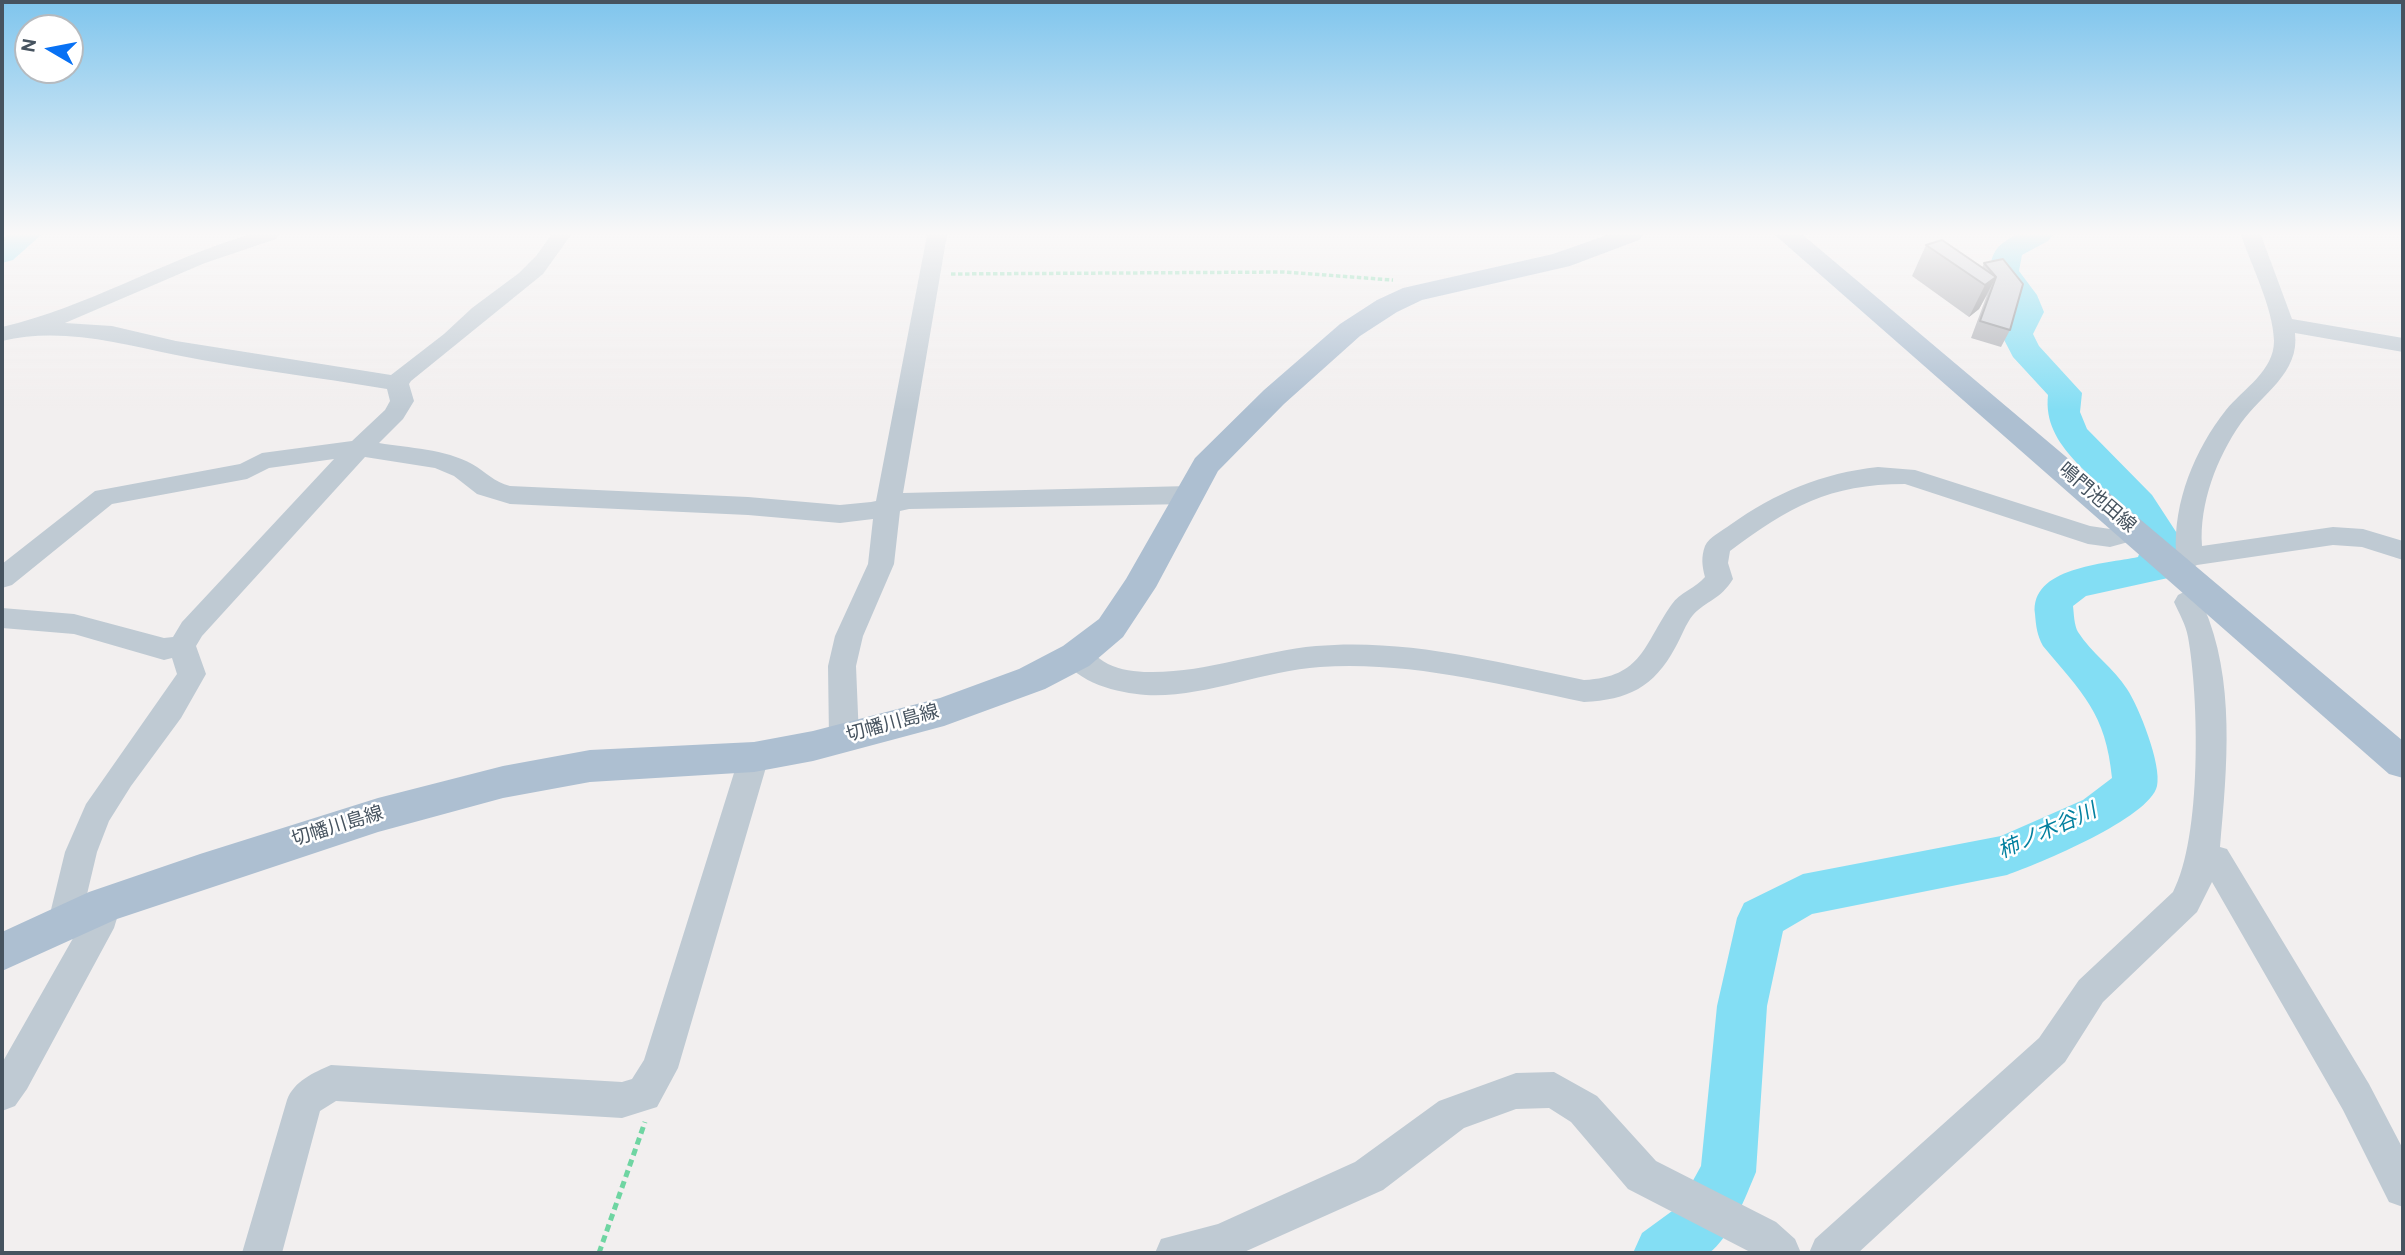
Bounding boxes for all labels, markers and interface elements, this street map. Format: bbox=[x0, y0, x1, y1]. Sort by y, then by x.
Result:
north arrow bbox=[14, 14, 84, 84]
text: N bbox=[17, 37, 43, 55]
street label: 鳴門池田線 bbox=[2053, 459, 2139, 539]
street label: 切幡川島線 bbox=[844, 702, 942, 748]
water label: 柿ノ木谷川 bbox=[1995, 800, 2101, 866]
street label: 切幡川島線 bbox=[289, 803, 387, 853]

